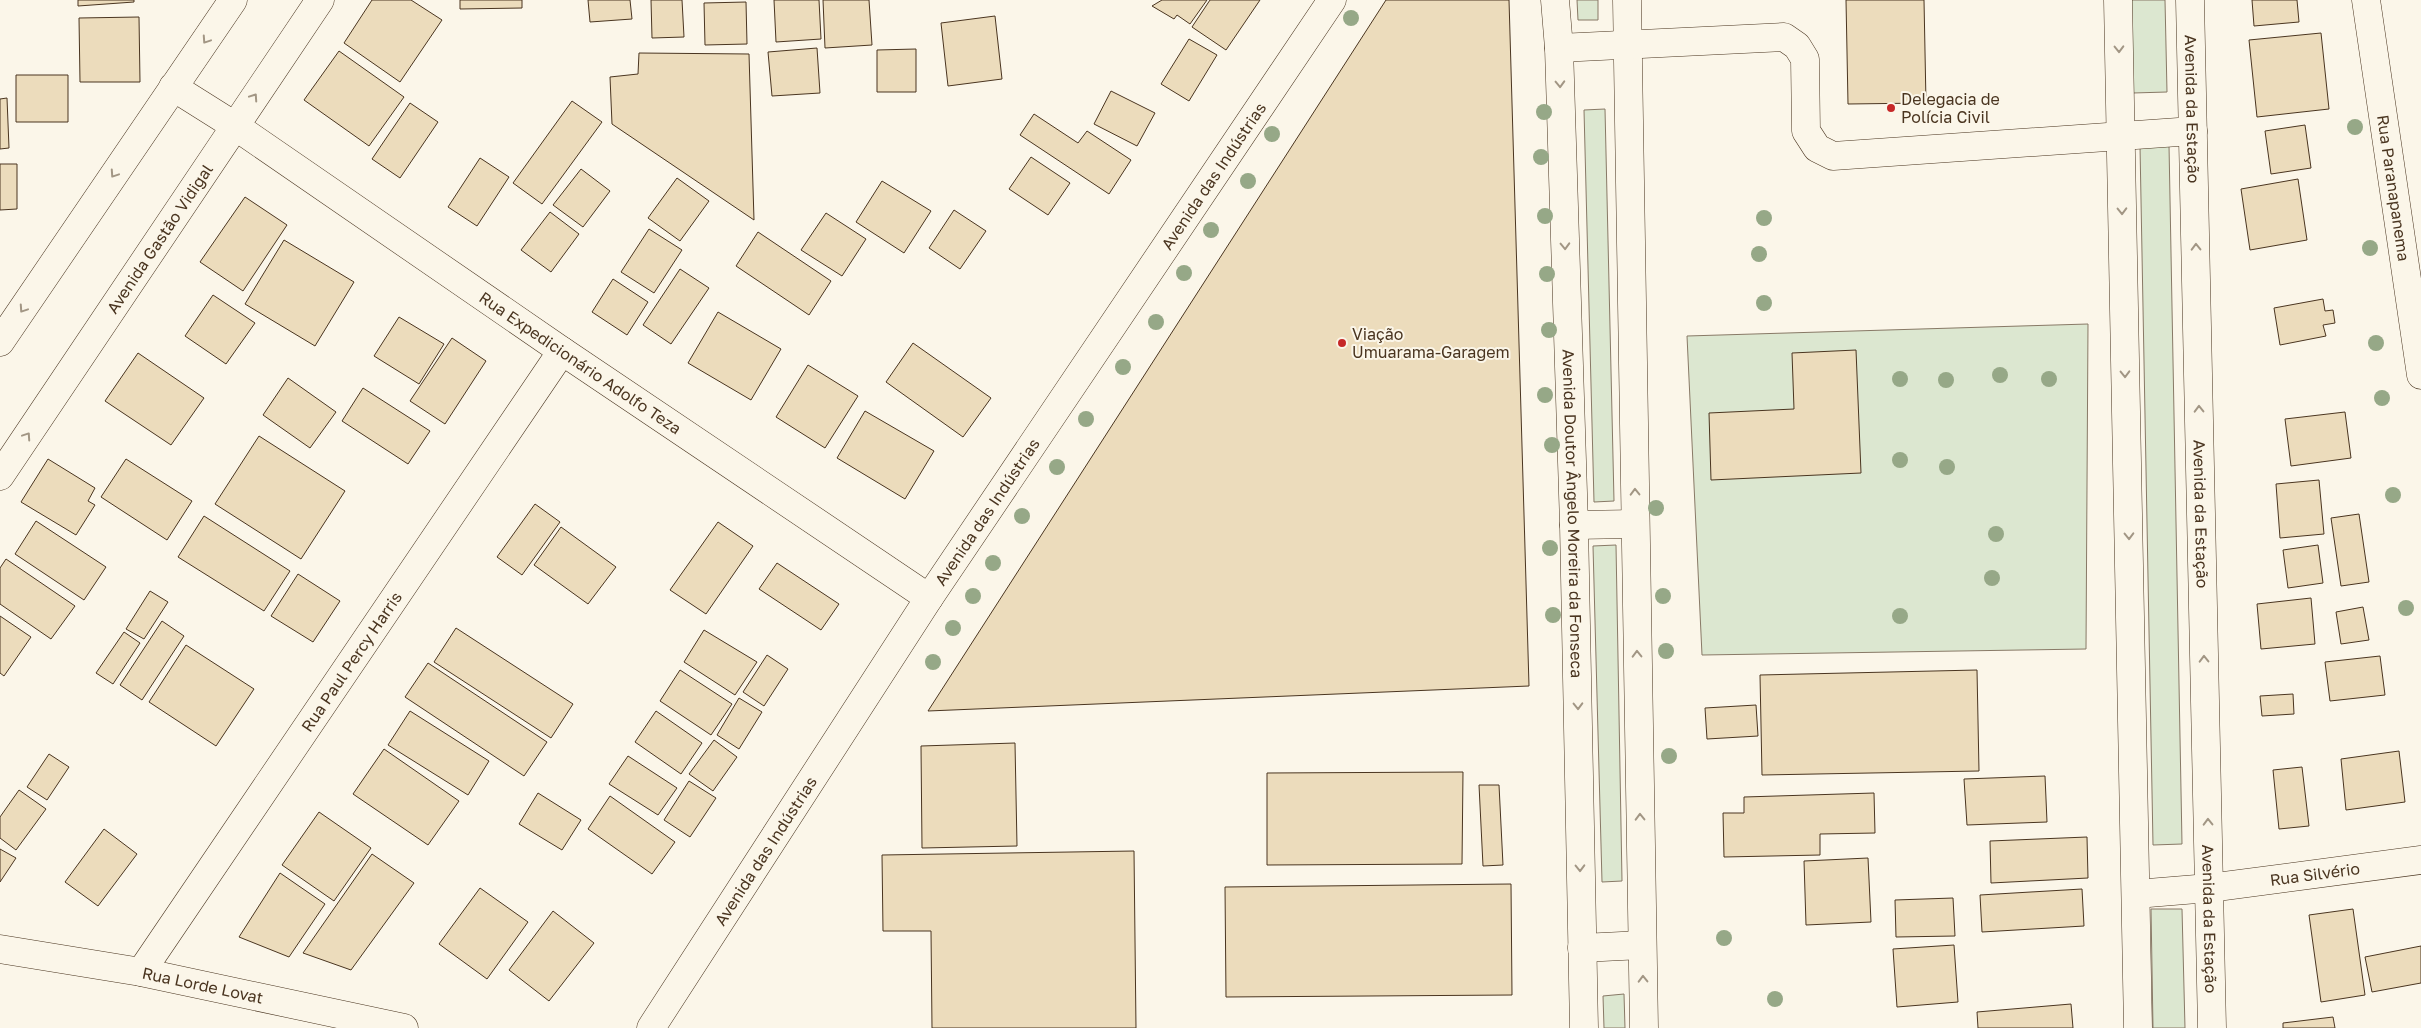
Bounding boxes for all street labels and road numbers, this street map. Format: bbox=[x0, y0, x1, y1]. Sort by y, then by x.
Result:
street label: Avenida da Estação bbox=[2181, 34, 2204, 184]
street label: Avenida das Indústrias bbox=[1157, 98, 1270, 253]
street label: Rua Paranapanema bbox=[2373, 113, 2414, 263]
street label: Avenida Gastão Vidigal bbox=[102, 160, 217, 317]
street label: Rua Expedicionário Adolfo Teza bbox=[475, 287, 685, 438]
street label: Avenida Doutor Ângelo Moreira da Fonseca bbox=[1558, 349, 1587, 678]
street label: Avenida das Indústrias bbox=[930, 434, 1044, 589]
street label: Avenida da Estação bbox=[2189, 439, 2213, 588]
street label: Rua Paul Percy Harris bbox=[297, 588, 406, 736]
street label: Avenida das Indústrias bbox=[710, 773, 821, 929]
street label: Avenida da Estação bbox=[2198, 844, 2221, 993]
street label: Rua Silvério bbox=[2269, 858, 2361, 890]
street label: Rua Lorde Lovat bbox=[140, 963, 265, 1008]

